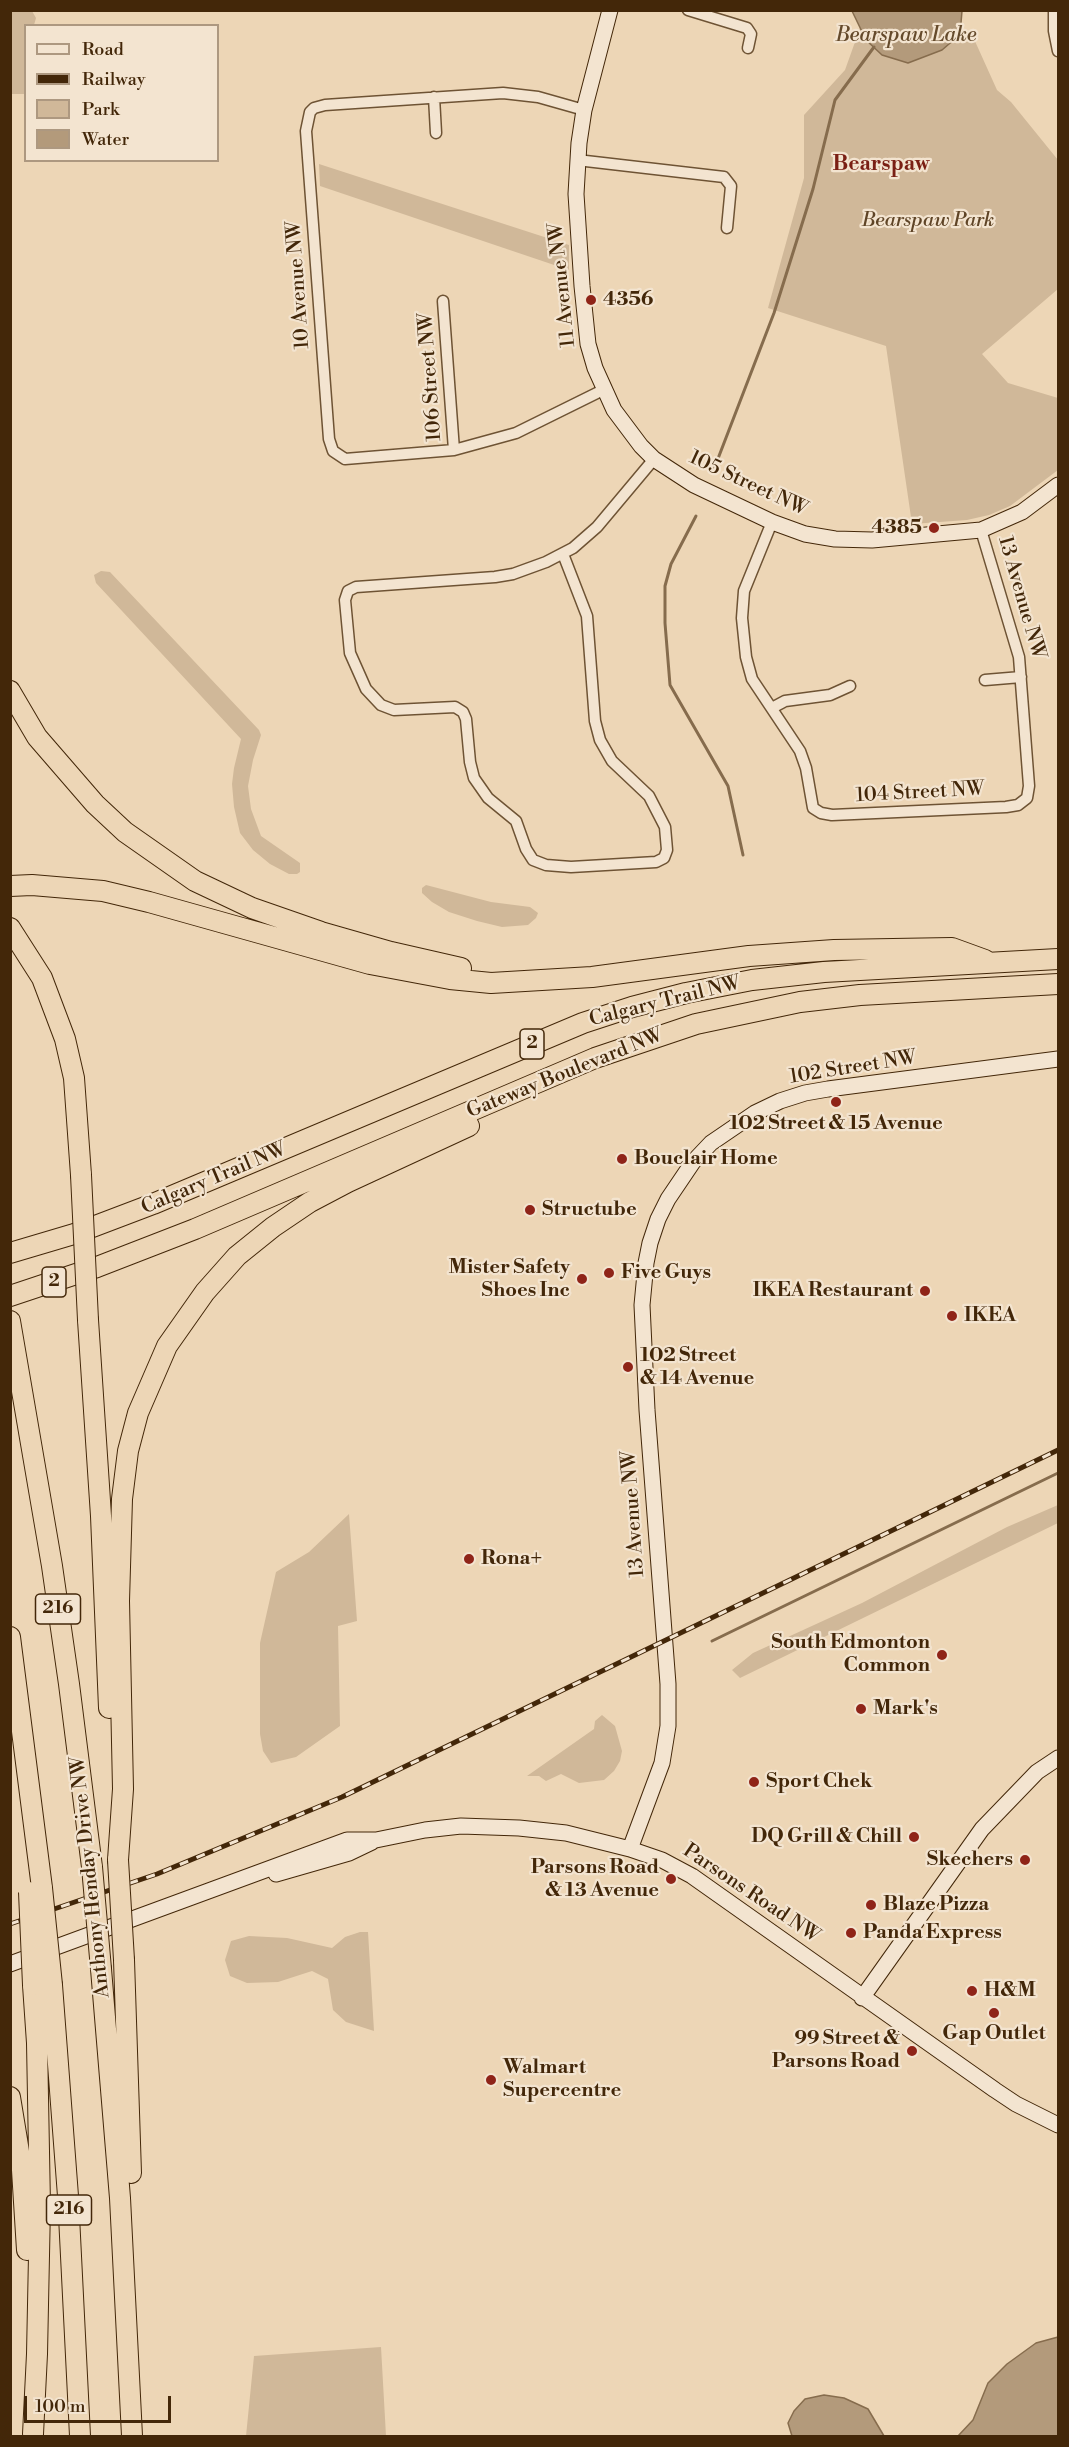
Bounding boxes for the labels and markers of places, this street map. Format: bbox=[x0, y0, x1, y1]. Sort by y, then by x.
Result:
place label: 4356 bbox=[603, 288, 653, 312]
marker: 4356 bbox=[584, 293, 598, 307]
place label: 4385 bbox=[871, 516, 922, 540]
marker: 4385 bbox=[927, 521, 941, 535]
marker: 102 Street & 15 Avenue bbox=[829, 1095, 843, 1109]
place label: 102 Street & 15 Avenue bbox=[729, 1112, 943, 1136]
place label: Bouclair Home bbox=[634, 1147, 778, 1171]
marker: Bouclair Home bbox=[615, 1152, 629, 1166]
place label: Structube bbox=[542, 1198, 637, 1222]
marker: Structube bbox=[523, 1203, 537, 1217]
place label: Mister Safety Shoes Inc bbox=[448, 1256, 570, 1303]
place label: Five Guys bbox=[621, 1261, 711, 1285]
marker: Five Guys bbox=[602, 1266, 616, 1280]
marker: Mister Safety Shoes Inc bbox=[575, 1272, 589, 1286]
place label: IKEA Restaurant bbox=[753, 1279, 913, 1303]
marker: IKEA Restaurant bbox=[918, 1284, 932, 1298]
place label: IKEA bbox=[964, 1304, 1016, 1328]
marker: IKEA bbox=[945, 1309, 959, 1323]
place label: 102 Street & 14 Avenue bbox=[640, 1344, 754, 1391]
marker: 102 Street & 14 Avenue bbox=[621, 1360, 635, 1374]
place label: Rona+ bbox=[481, 1547, 542, 1571]
marker: Rona+ bbox=[462, 1552, 476, 1566]
place label: South Edmonton Common bbox=[771, 1631, 930, 1678]
marker: South Edmonton Common bbox=[935, 1648, 949, 1662]
place label: Mark's bbox=[873, 1697, 938, 1721]
marker: Mark's bbox=[854, 1702, 868, 1716]
place label: Sport Chek bbox=[766, 1770, 872, 1794]
marker: Sport Chek bbox=[747, 1775, 761, 1789]
place label: DQ Grill & Chill bbox=[751, 1825, 902, 1849]
marker: DQ Grill & Chill bbox=[907, 1830, 921, 1844]
place label: Skechers bbox=[927, 1848, 1013, 1872]
marker: Skechers bbox=[1018, 1853, 1032, 1867]
place label: Parsons Road & 13 Avenue bbox=[531, 1856, 659, 1903]
marker: Parsons Road & 13 Avenue bbox=[664, 1872, 678, 1886]
place label: Blaze Pizza bbox=[883, 1893, 989, 1917]
marker: Blaze Pizza bbox=[864, 1898, 878, 1912]
place label: Panda Express bbox=[863, 1921, 1002, 1945]
marker: Panda Express bbox=[844, 1926, 858, 1940]
place label: H&M bbox=[984, 1979, 1036, 2003]
marker: H&M bbox=[965, 1984, 979, 1998]
marker: Gap Outlet bbox=[987, 2006, 1001, 2020]
place label: Gap Outlet bbox=[942, 2022, 1046, 2046]
place label: 99 Street & Parsons Road bbox=[772, 2027, 900, 2074]
marker: 99 Street & Parsons Road bbox=[905, 2044, 919, 2058]
place label: Walmart Supercentre bbox=[503, 2056, 621, 2103]
marker: Walmart Supercentre bbox=[484, 2073, 498, 2087]

